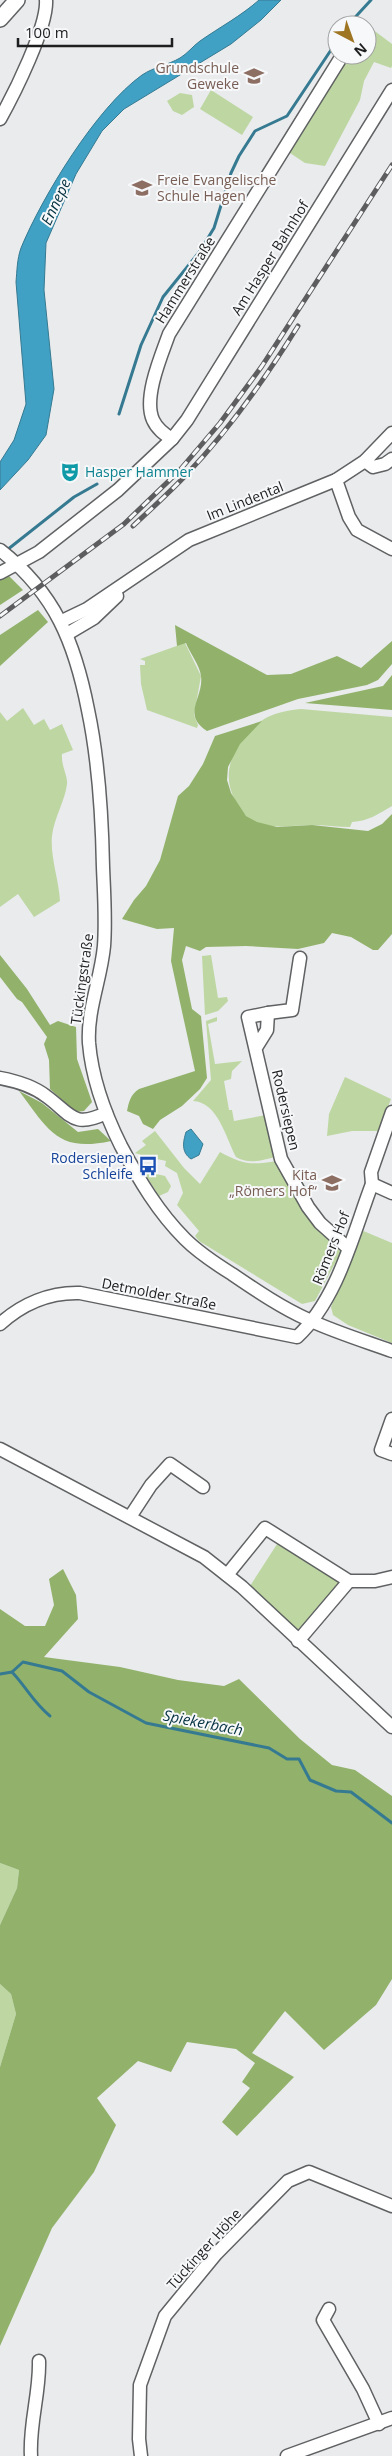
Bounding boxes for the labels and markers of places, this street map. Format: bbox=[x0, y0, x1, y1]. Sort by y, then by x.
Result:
place label: Grundschule Geweke bbox=[155, 58, 239, 93]
school or university icon: Grundschule Geweke bbox=[243, 65, 265, 87]
place label: Freie Evangelische Schule Hagen bbox=[157, 170, 276, 205]
school or university icon: Freie Evangelische Schule Hagen bbox=[131, 177, 153, 199]
theatre icon: Hasper Hammer bbox=[59, 461, 81, 483]
place label: Hasper Hammer bbox=[85, 462, 193, 481]
place label: Rodersiepen Schleife bbox=[51, 1148, 133, 1183]
bus stop icon: Rodersiepen Schleife bbox=[137, 1155, 159, 1177]
place label: Kita „Römers Hof“ bbox=[229, 1165, 317, 1200]
school or university icon: Kita „Römers Hof“ bbox=[321, 1172, 343, 1194]

